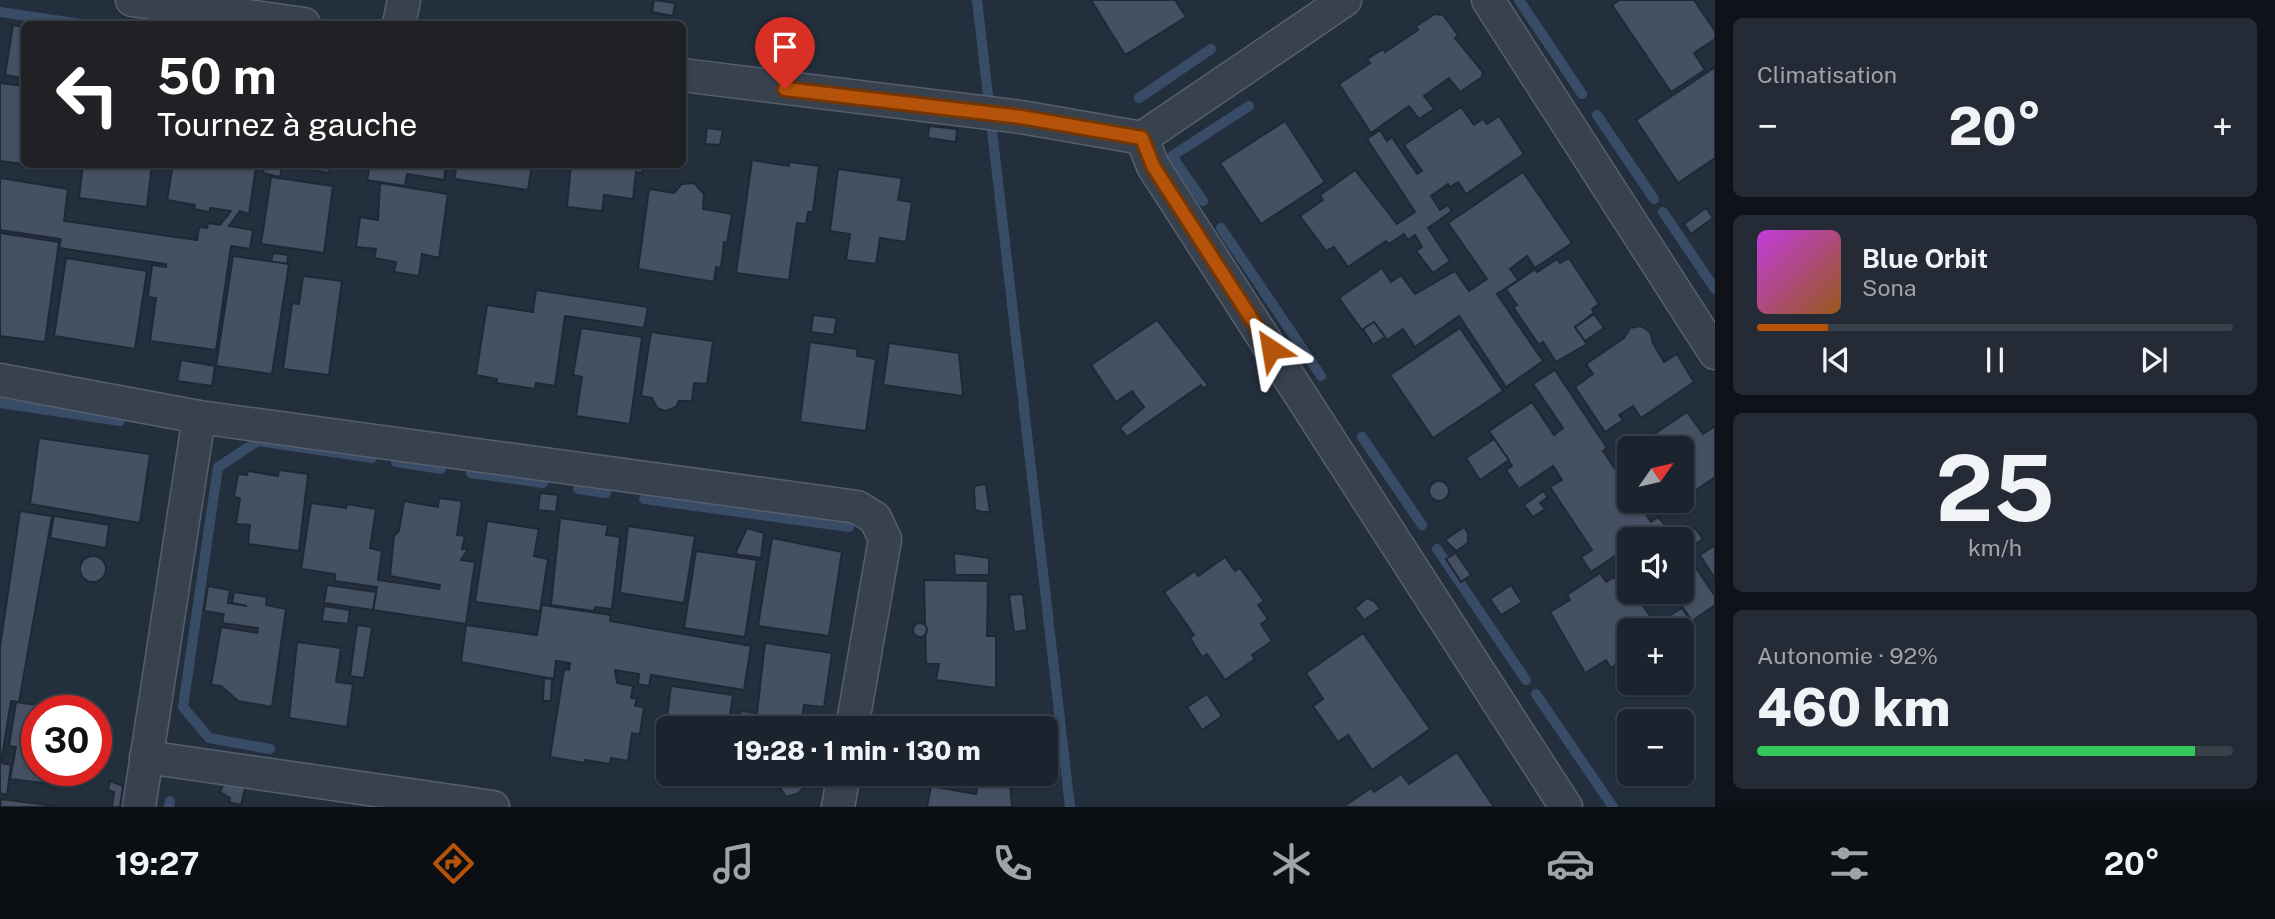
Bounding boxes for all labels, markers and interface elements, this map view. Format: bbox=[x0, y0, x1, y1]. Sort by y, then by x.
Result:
pin bbox=[755, 17, 815, 89]
icon: arrive bbox=[766, 28, 804, 66]
text: 50 m bbox=[157, 47, 277, 105]
icon: left bbox=[42, 49, 133, 140]
text: Climatisation bbox=[1757, 61, 1897, 88]
text: 20° bbox=[1948, 96, 2042, 157]
text: − bbox=[1757, 104, 1778, 149]
text: + bbox=[2212, 104, 2233, 149]
text: Tournez à gauche bbox=[157, 106, 417, 143]
text: Blue Orbit bbox=[1862, 243, 1988, 274]
text: Sona bbox=[1862, 274, 1916, 301]
position arrow bbox=[1234, 312, 1308, 386]
icon: previous bbox=[1817, 341, 1855, 379]
icon: pause bbox=[1976, 341, 2014, 379]
icon: next bbox=[2135, 341, 2173, 379]
text: 25 bbox=[1935, 435, 2055, 541]
north arrow bbox=[1617, 436, 1694, 513]
map controls bbox=[1617, 436, 1694, 786]
button: sound bbox=[1617, 527, 1694, 604]
text: km/h bbox=[1968, 534, 2022, 561]
button: + bbox=[1617, 618, 1694, 695]
text: Autonomie · 92% bbox=[1757, 642, 1938, 669]
text: 460 km bbox=[1757, 677, 1950, 738]
speed limit sign: 30 bbox=[21, 695, 112, 786]
button: − bbox=[1617, 709, 1694, 786]
text: 19:28 · 1 min · 130 m bbox=[733, 735, 981, 766]
icon: directions bbox=[429, 839, 478, 888]
icon: music bbox=[709, 839, 758, 888]
icon: phone bbox=[988, 839, 1037, 888]
icon: climate bbox=[1267, 839, 1316, 888]
icon: car bbox=[1546, 839, 1595, 888]
icon: filters bbox=[1825, 839, 1874, 888]
text: 19:27 bbox=[115, 845, 199, 882]
text: 20° bbox=[2104, 845, 2160, 882]

